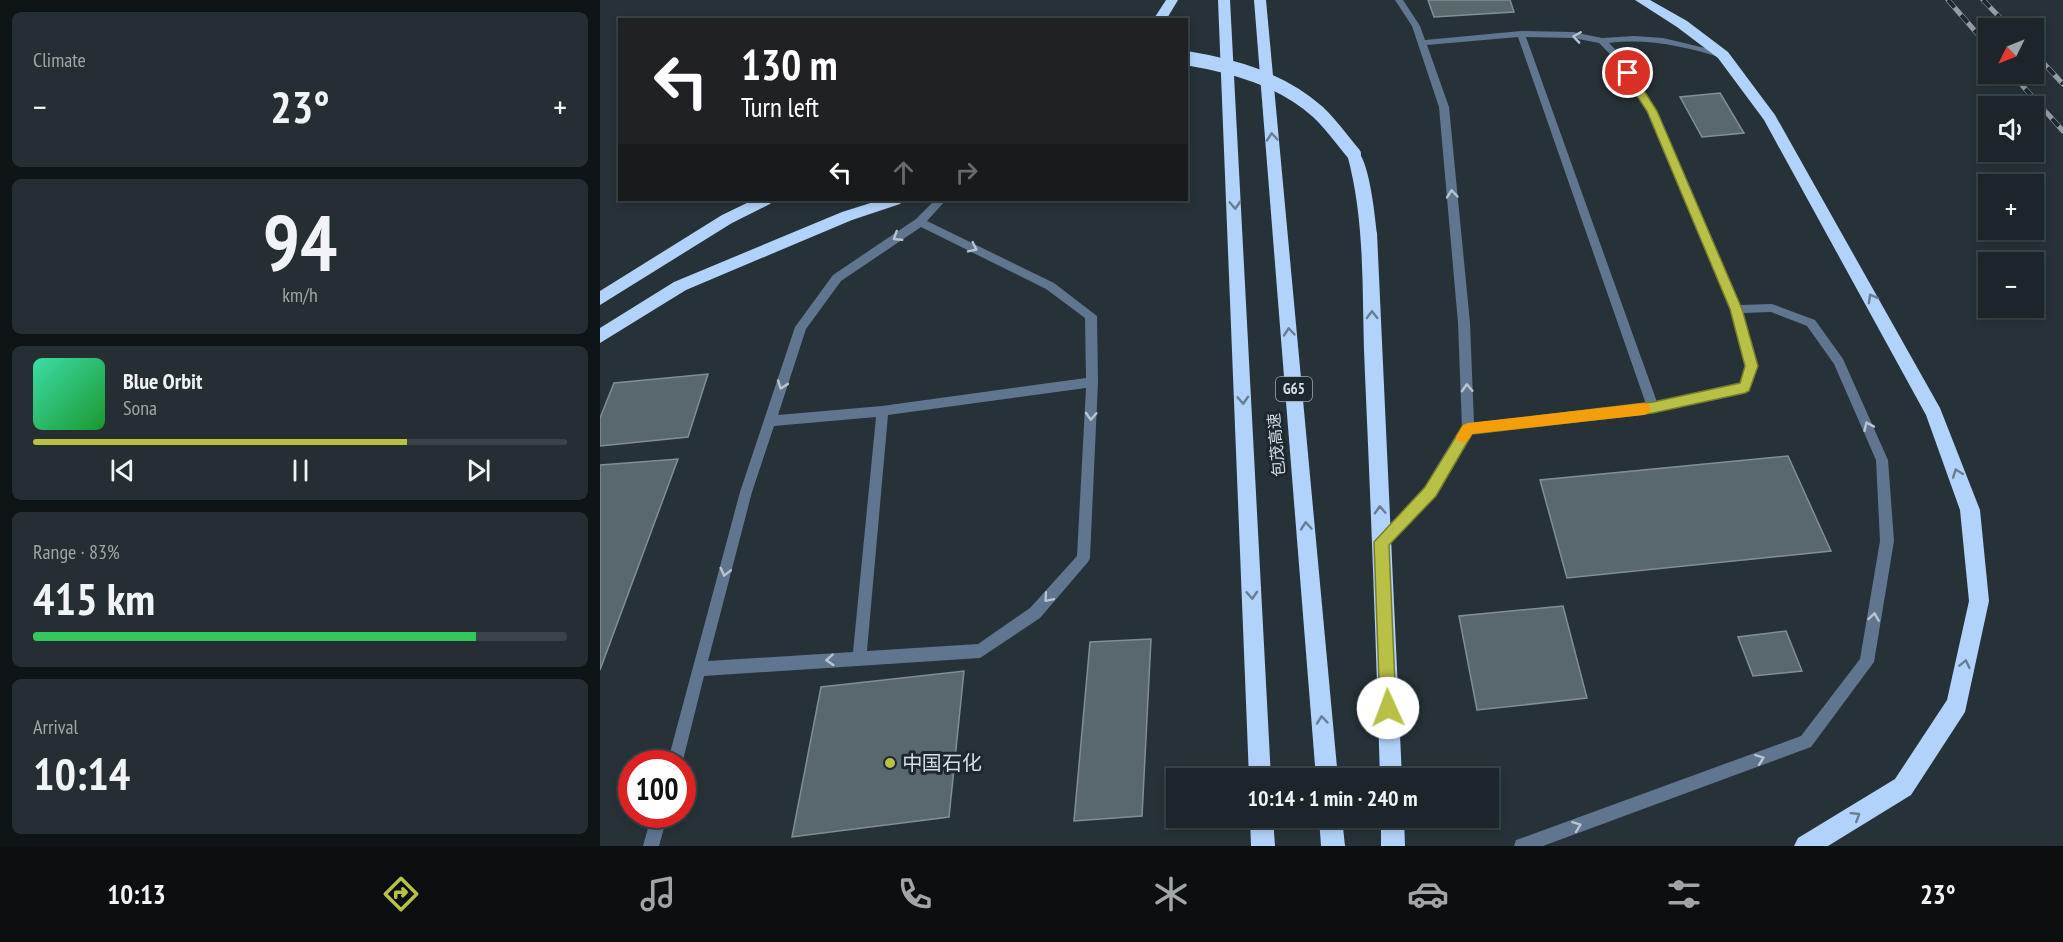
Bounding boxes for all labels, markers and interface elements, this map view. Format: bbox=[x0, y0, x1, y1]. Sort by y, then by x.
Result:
north arrow bbox=[1978, 18, 2044, 84]
map controls bbox=[1978, 18, 2044, 318]
one-way arrow bbox=[1573, 31, 1582, 43]
text: 130 m bbox=[741, 37, 838, 92]
icon: left bbox=[642, 42, 720, 120]
text: Climate bbox=[33, 47, 86, 73]
pin bbox=[1602, 47, 1653, 98]
icon: arrive bbox=[1611, 56, 1644, 89]
text: 23° bbox=[270, 77, 330, 135]
text: − bbox=[33, 85, 47, 128]
text: + bbox=[553, 85, 567, 128]
text: Turn left bbox=[741, 90, 819, 124]
button: sound bbox=[1978, 96, 2044, 162]
one-way arrow bbox=[1266, 133, 1279, 142]
icon: left bbox=[824, 156, 857, 189]
icon: ahead bbox=[887, 156, 920, 189]
icon: right bbox=[950, 156, 983, 189]
button: + bbox=[1978, 174, 2044, 240]
one-way arrow bbox=[1446, 189, 1459, 198]
text: 94 bbox=[263, 192, 337, 293]
one-way arrow bbox=[1228, 201, 1241, 210]
one-way arrow bbox=[892, 229, 903, 240]
one-way arrow bbox=[966, 240, 977, 252]
button: − bbox=[1978, 252, 2044, 318]
text: km/h bbox=[282, 282, 318, 308]
one-way arrow bbox=[1868, 294, 1879, 305]
one-way arrow bbox=[1366, 311, 1378, 320]
one-way arrow bbox=[1283, 327, 1296, 336]
text: Blue Orbit bbox=[123, 367, 202, 395]
road number: G65 bbox=[1276, 377, 1312, 401]
one-way arrow bbox=[776, 379, 789, 390]
one-way arrow bbox=[1460, 383, 1473, 392]
text: Sona bbox=[123, 395, 157, 421]
one-way arrow bbox=[1237, 396, 1250, 405]
one-way arrow bbox=[1084, 412, 1097, 421]
street label: 包茂高速 bbox=[1263, 412, 1289, 478]
one-way arrow bbox=[1863, 422, 1875, 433]
icon: previous bbox=[106, 454, 139, 487]
icon: pause bbox=[284, 454, 317, 487]
icon: next bbox=[462, 454, 495, 487]
one-way arrow bbox=[1951, 469, 1964, 479]
one-way arrow bbox=[1373, 506, 1386, 515]
one-way arrow bbox=[1300, 521, 1313, 530]
text: Range · 83% bbox=[33, 539, 120, 565]
one-way arrow bbox=[720, 566, 732, 577]
text: 415 km bbox=[33, 569, 155, 627]
one-way arrow bbox=[1245, 590, 1258, 599]
one-way arrow bbox=[1045, 591, 1056, 602]
one-way arrow bbox=[1867, 613, 1880, 623]
one-way arrow bbox=[826, 654, 835, 667]
one-way arrow bbox=[1958, 659, 1971, 669]
position arrow bbox=[1356, 676, 1420, 740]
text: Arrival bbox=[33, 714, 78, 740]
one-way arrow bbox=[1316, 716, 1329, 725]
text: 10:14 bbox=[33, 744, 130, 802]
speed limit sign: 100 bbox=[618, 750, 696, 828]
place label: 中国石化 bbox=[902, 750, 982, 776]
one-way arrow bbox=[1754, 754, 1765, 766]
marker: 中国石化 bbox=[883, 756, 897, 770]
text: 10:14 · 1 min · 240 m bbox=[1247, 784, 1418, 812]
one-way arrow bbox=[1850, 812, 1860, 824]
one-way arrow bbox=[1571, 821, 1582, 833]
icon: directions bbox=[380, 873, 422, 915]
icon: music bbox=[637, 873, 679, 915]
icon: phone bbox=[894, 873, 936, 915]
icon: climate bbox=[1150, 873, 1192, 915]
icon: car bbox=[1407, 873, 1449, 915]
icon: filters bbox=[1663, 873, 1705, 915]
text: 10:13 bbox=[107, 877, 166, 911]
text: 23° bbox=[1920, 877, 1956, 911]

